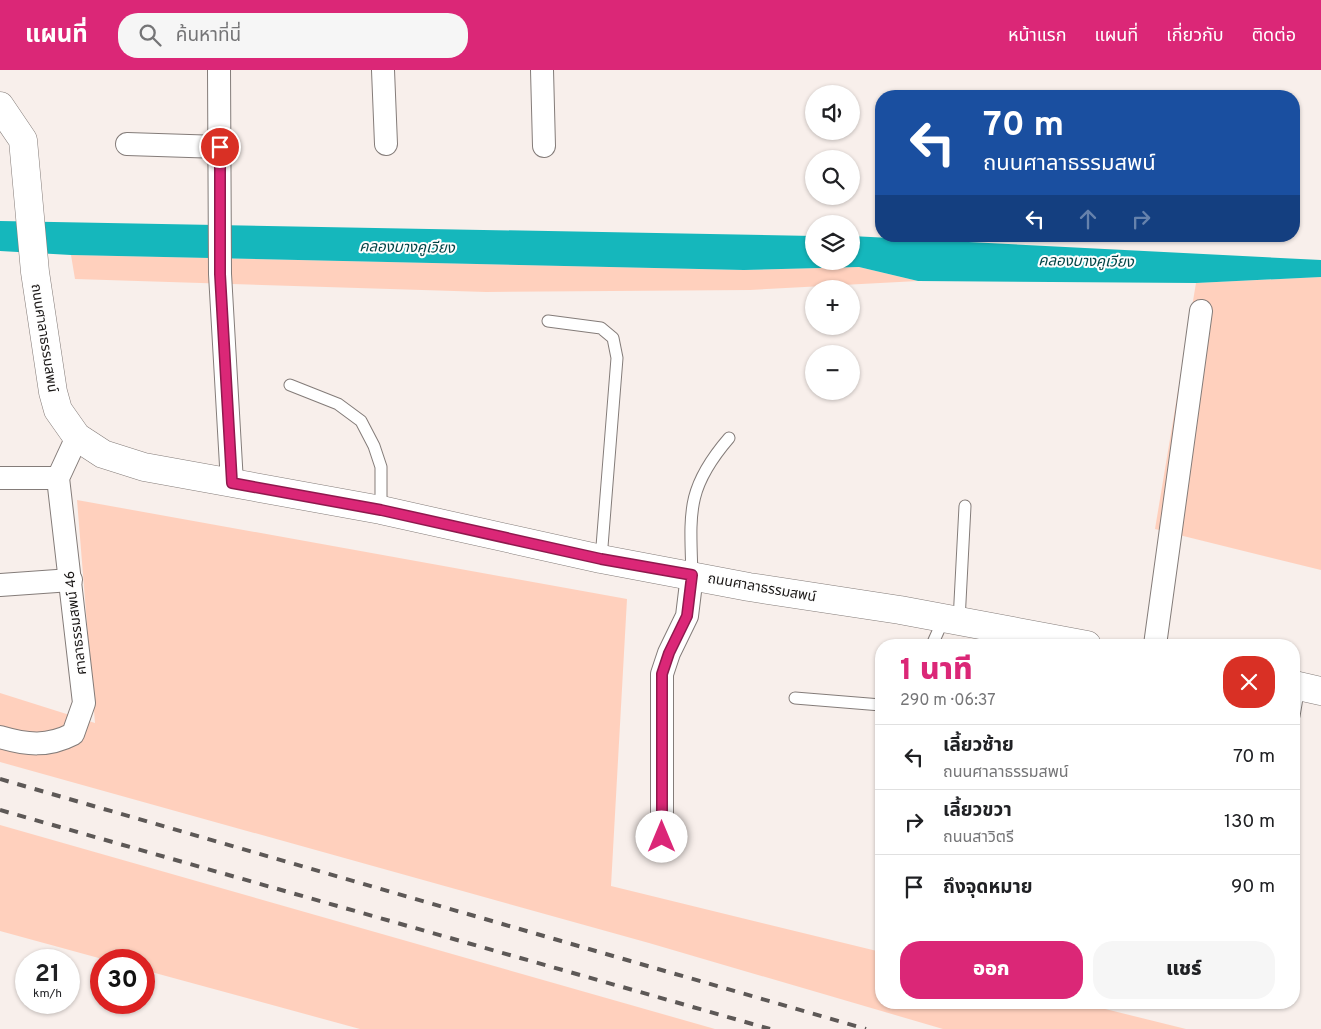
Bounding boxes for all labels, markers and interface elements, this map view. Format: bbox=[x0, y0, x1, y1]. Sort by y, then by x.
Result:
search box bbox=[118, 13, 468, 58]
text: แผนที่ bbox=[25, 21, 88, 51]
icon: search bbox=[136, 21, 164, 49]
text: ค้นหาที่นี่ bbox=[176, 24, 241, 48]
text: หน้าแรก bbox=[1008, 25, 1066, 48]
text: แผนที่ bbox=[1094, 25, 1138, 48]
text: เกี่ยวกับ bbox=[1166, 25, 1224, 48]
text: ติดต่อ bbox=[1252, 25, 1296, 48]
map controls bbox=[805, 85, 860, 400]
button: sound bbox=[805, 85, 860, 140]
text: 70 m bbox=[983, 104, 1064, 148]
icon: left bbox=[900, 110, 965, 175]
pin bbox=[199, 126, 241, 168]
icon: arrive bbox=[206, 133, 234, 161]
button: search bbox=[805, 150, 860, 205]
text: ถนนศาลาธรรมสพน์ bbox=[983, 151, 1156, 178]
icon: left bbox=[1021, 205, 1049, 233]
icon: ahead bbox=[1074, 205, 1102, 233]
icon: right bbox=[1127, 205, 1155, 233]
button: layers bbox=[805, 215, 860, 270]
water label: คลองบางคูเวียง bbox=[359, 238, 456, 259]
water label: คลองบางคูเวียง bbox=[1038, 252, 1135, 273]
button: + bbox=[805, 280, 860, 335]
street label: ถนนศาลาธรรมสพน์ bbox=[27, 283, 61, 394]
button: − bbox=[805, 345, 860, 400]
street label: ศาลาธรรมสพน์ 46 bbox=[62, 570, 91, 676]
street label: ถนนศาลาธรรมสพน์ bbox=[706, 571, 817, 606]
text: 1 นาที bbox=[900, 653, 973, 690]
button: close bbox=[1223, 656, 1275, 708]
text: 290 m · 06:37 bbox=[900, 691, 996, 711]
text: เลี้ยวซ้าย bbox=[943, 734, 1014, 758]
icon: left bbox=[900, 743, 928, 771]
text: 70 m bbox=[1233, 745, 1275, 769]
text: ถนนศาลาธรรมสพน์ bbox=[943, 763, 1069, 783]
text: เลี้ยวขวา bbox=[943, 799, 1012, 823]
icon: right bbox=[900, 808, 928, 836]
position arrow bbox=[635, 810, 687, 862]
text: 130 m bbox=[1224, 810, 1275, 834]
text: ถนนสาวิตรี bbox=[943, 828, 1014, 848]
icon: arrive bbox=[900, 873, 928, 901]
text: 90 m bbox=[1231, 875, 1275, 899]
text: ถึงจุดหมาย bbox=[943, 876, 1033, 900]
button: ออก bbox=[900, 941, 1083, 999]
button: แชร์ bbox=[1093, 941, 1275, 999]
speed limit sign: 30 bbox=[90, 949, 155, 1014]
text: 21 bbox=[35, 959, 60, 991]
text: km/h bbox=[33, 986, 62, 1002]

